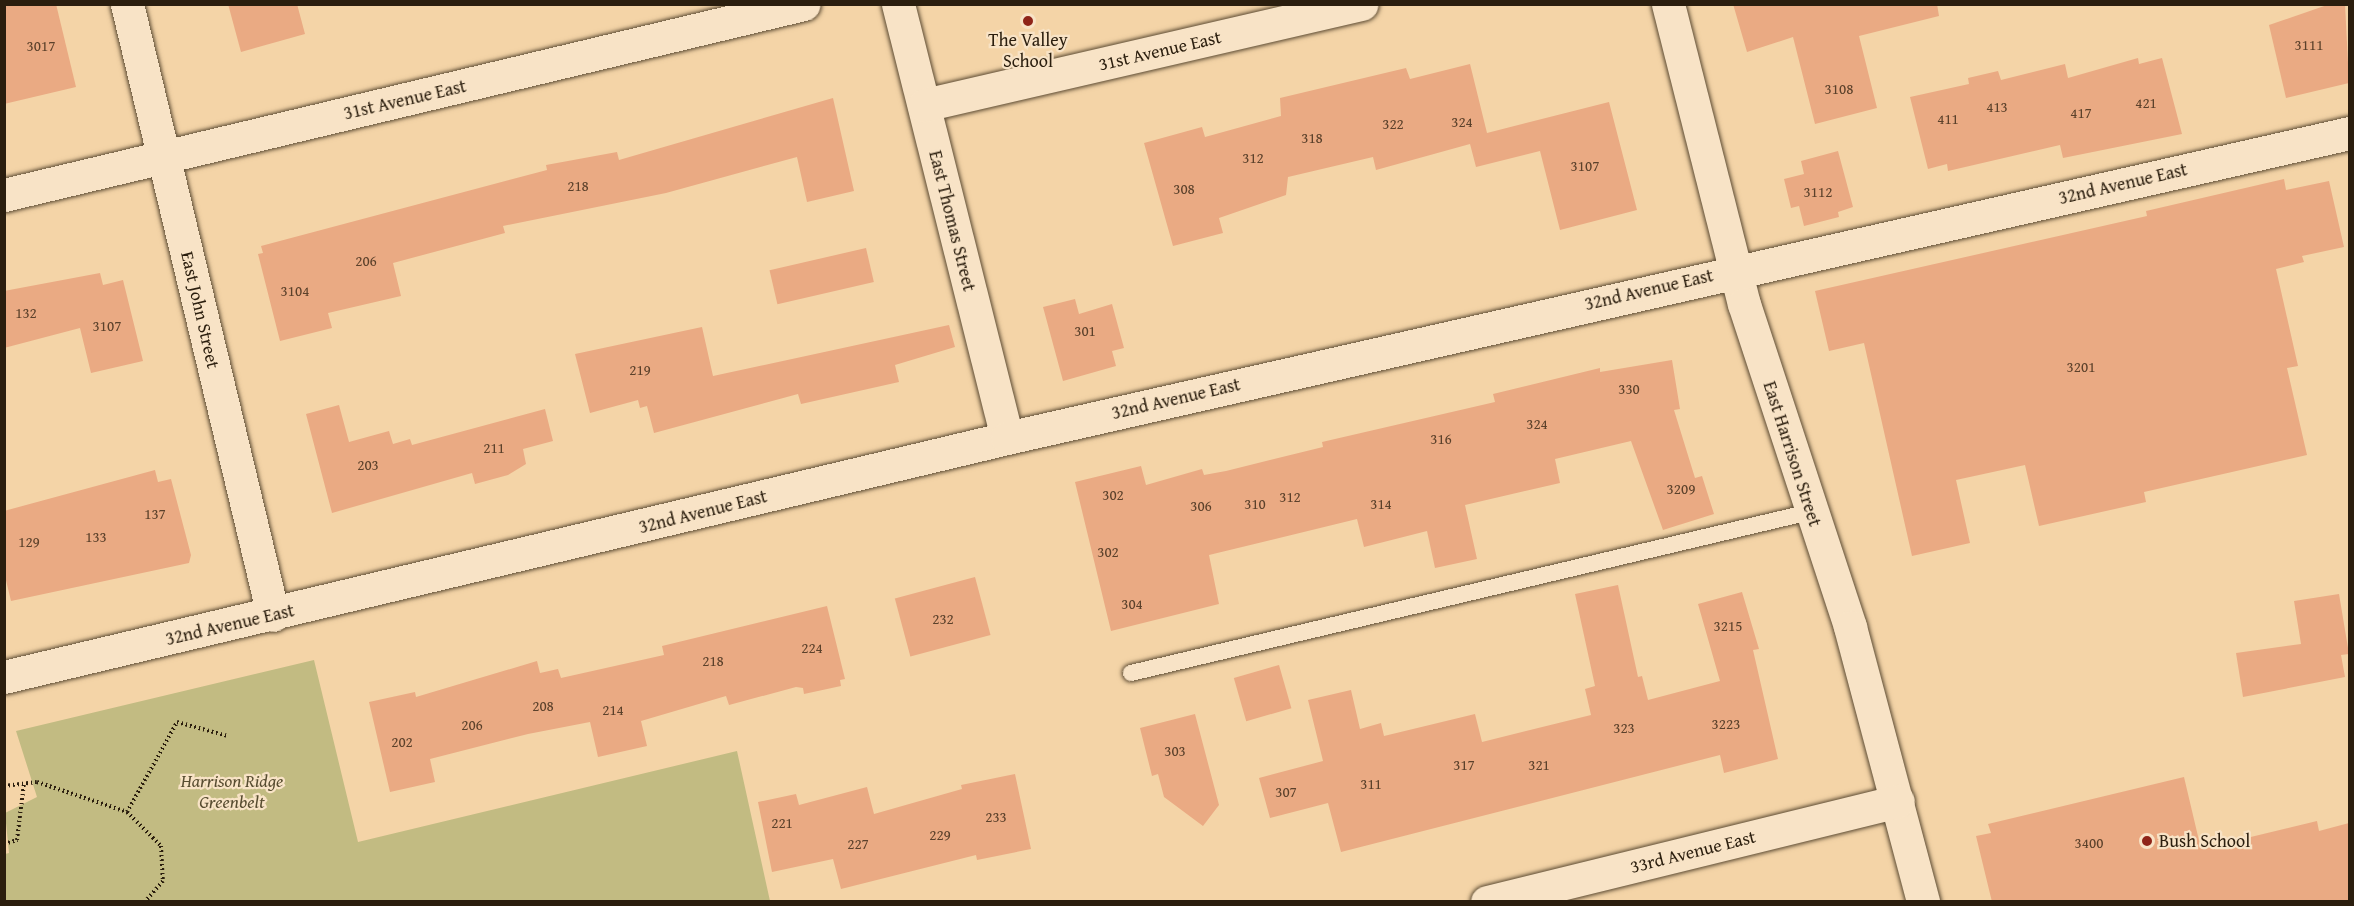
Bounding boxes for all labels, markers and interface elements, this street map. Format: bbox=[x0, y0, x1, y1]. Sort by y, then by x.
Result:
marker: The Valley School bbox=[1021, 14, 1035, 28]
street label: 31st Avenue East bbox=[1097, 26, 1223, 76]
place label: The Valley School bbox=[988, 30, 1068, 72]
house number: 3111 bbox=[2295, 36, 2323, 54]
house number: 3017 bbox=[27, 37, 55, 55]
street label: 31st Avenue East bbox=[342, 75, 468, 125]
house number: 3108 bbox=[1825, 80, 1853, 98]
house number: 421 bbox=[2135, 94, 2157, 112]
house number: 413 bbox=[1986, 98, 2008, 116]
house number: 417 bbox=[2070, 104, 2092, 122]
house number: 411 bbox=[1937, 110, 1959, 128]
house number: 324 bbox=[1451, 113, 1473, 131]
house number: 322 bbox=[1382, 115, 1404, 133]
house number: 318 bbox=[1301, 129, 1323, 147]
street label: East Thomas Street bbox=[924, 148, 980, 294]
house number: 312 bbox=[1242, 149, 1264, 167]
house number: 3107 bbox=[1571, 157, 1599, 175]
street label: 32nd Avenue East bbox=[2057, 159, 2189, 209]
house number: 218 bbox=[567, 177, 589, 195]
house number: 308 bbox=[1173, 180, 1195, 198]
house number: 3112 bbox=[1804, 183, 1832, 201]
street label: East John Street bbox=[176, 249, 224, 371]
house number: 206 bbox=[355, 252, 377, 270]
street label: 32nd Avenue East bbox=[1583, 265, 1715, 315]
house number: 3104 bbox=[281, 282, 309, 300]
house number: 132 bbox=[15, 304, 37, 322]
house number: 3107 bbox=[93, 317, 121, 335]
house number: 301 bbox=[1074, 322, 1096, 340]
house number: 3201 bbox=[2067, 358, 2095, 376]
house number: 219 bbox=[629, 361, 651, 379]
street label: 32nd Avenue East bbox=[1110, 374, 1242, 424]
street label: East Harrison Street bbox=[1758, 379, 1826, 529]
house number: 330 bbox=[1618, 380, 1640, 398]
house number: 324 bbox=[1526, 415, 1548, 433]
house number: 316 bbox=[1430, 430, 1452, 448]
house number: 211 bbox=[483, 439, 505, 457]
house number: 203 bbox=[357, 456, 379, 474]
house number: 3209 bbox=[1667, 480, 1695, 498]
street label: 32nd Avenue East bbox=[637, 486, 769, 538]
house number: 302 bbox=[1102, 486, 1124, 504]
house number: 312 bbox=[1279, 488, 1301, 506]
house number: 310 bbox=[1244, 495, 1266, 513]
house number: 314 bbox=[1370, 495, 1392, 513]
house number: 306 bbox=[1190, 497, 1212, 515]
house number: 137 bbox=[144, 505, 166, 523]
house number: 133 bbox=[85, 528, 107, 546]
house number: 129 bbox=[18, 533, 40, 551]
house number: 302 bbox=[1097, 543, 1119, 561]
house number: 304 bbox=[1121, 595, 1143, 613]
street label: 32nd Avenue East bbox=[164, 600, 296, 650]
house number: 232 bbox=[932, 610, 954, 628]
house number: 3215 bbox=[1714, 617, 1742, 635]
house number: 224 bbox=[801, 639, 823, 657]
house number: 218 bbox=[702, 652, 724, 670]
house number: 208 bbox=[532, 697, 554, 715]
house number: 214 bbox=[602, 701, 624, 719]
house number: 3223 bbox=[1712, 715, 1740, 733]
house number: 206 bbox=[461, 716, 483, 734]
house number: 323 bbox=[1613, 719, 1635, 737]
house number: 202 bbox=[391, 733, 413, 751]
house number: 303 bbox=[1164, 742, 1186, 760]
house number: 317 bbox=[1453, 756, 1475, 774]
house number: 321 bbox=[1528, 756, 1550, 774]
park label: Harrison Ridge Greenbelt bbox=[181, 771, 283, 814]
house number: 311 bbox=[1360, 775, 1382, 793]
house number: 307 bbox=[1275, 783, 1297, 801]
house number: 233 bbox=[985, 808, 1007, 826]
house number: 221 bbox=[771, 814, 793, 832]
house number: 229 bbox=[929, 826, 951, 844]
street label: 33rd Avenue East bbox=[1628, 826, 1758, 878]
place label: Bush School bbox=[2159, 830, 2250, 852]
house number: 3400 bbox=[2075, 834, 2103, 852]
marker: Bush School bbox=[2140, 834, 2154, 848]
house number: 227 bbox=[847, 835, 869, 853]

